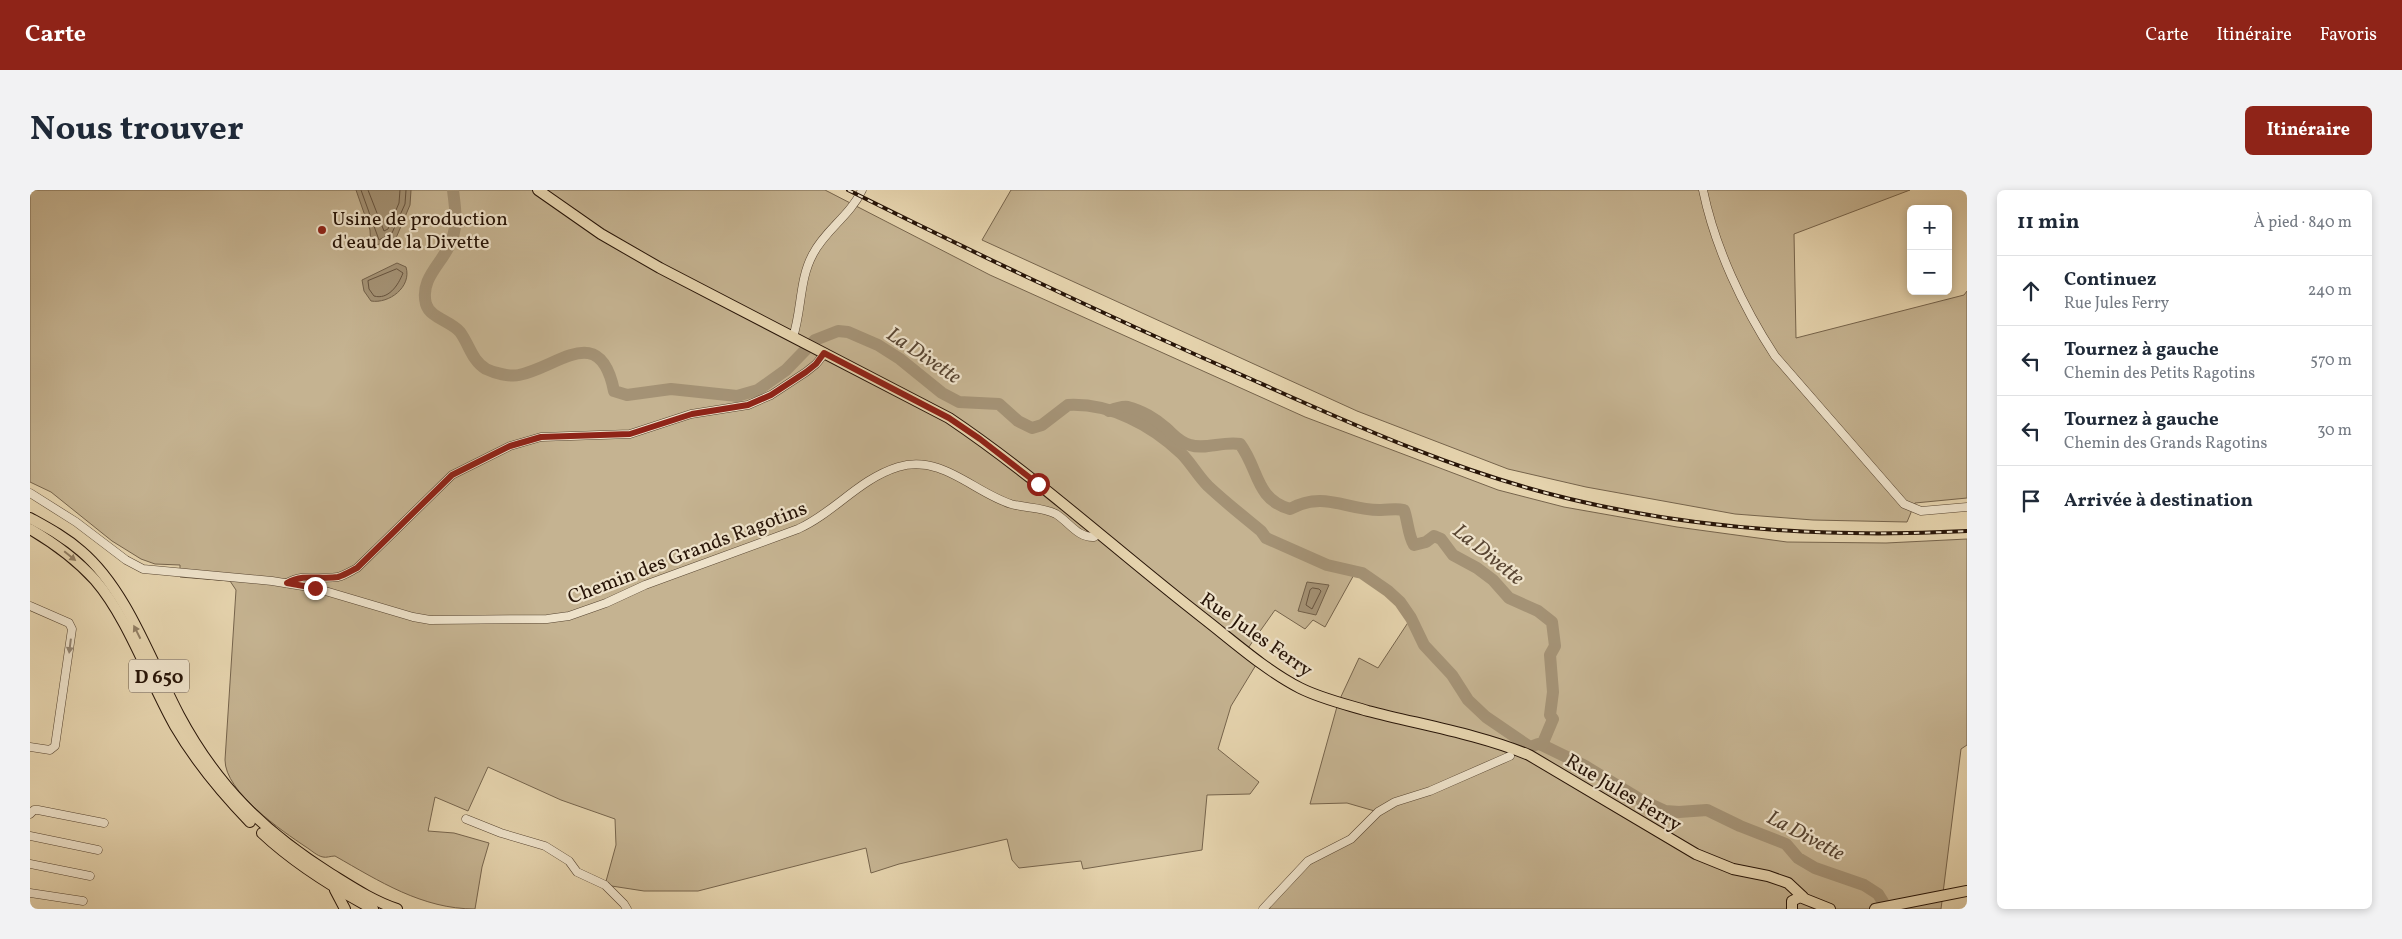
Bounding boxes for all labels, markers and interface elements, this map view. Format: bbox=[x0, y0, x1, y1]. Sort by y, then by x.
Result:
text: Carte bbox=[25, 18, 86, 52]
text: Carte bbox=[2145, 23, 2188, 48]
text: Itinéraire bbox=[2216, 23, 2292, 48]
text: Favoris bbox=[2320, 23, 2377, 48]
text: Nous trouver bbox=[30, 106, 244, 154]
button: Itinéraire bbox=[2245, 106, 2372, 155]
map controls bbox=[1907, 205, 1952, 295]
button: + bbox=[1907, 205, 1952, 250]
place label: Usine de production d'eau de la Divette bbox=[332, 206, 508, 257]
text: 11 min bbox=[2017, 208, 2080, 237]
text: À pied · 840 m bbox=[2254, 212, 2352, 234]
marker: Usine de production d'eau de la Divette bbox=[316, 224, 328, 236]
button: − bbox=[1907, 250, 1952, 295]
text: Continuez bbox=[2064, 267, 2156, 293]
icon: ahead bbox=[2017, 277, 2045, 305]
text: 240 m bbox=[2308, 280, 2352, 302]
text: Rue Jules Ferry bbox=[2064, 293, 2169, 315]
water label: La Divette bbox=[880, 321, 966, 392]
text: Tournez à gauche bbox=[2064, 337, 2219, 363]
icon: left bbox=[2017, 347, 2045, 375]
text: 570 m bbox=[2310, 350, 2352, 372]
text: Chemin des Petits Ragotins bbox=[2064, 363, 2255, 385]
text: Tournez à gauche bbox=[2064, 407, 2219, 433]
icon: left bbox=[2017, 417, 2045, 445]
text: 30 m bbox=[2317, 420, 2352, 442]
text: Chemin des Grands Ragotins bbox=[2064, 433, 2267, 455]
route start bbox=[1027, 473, 1050, 496]
icon: arrive bbox=[2017, 487, 2045, 515]
text: Arrivée à destination bbox=[2064, 488, 2253, 514]
street label: Chemin des Grands Ragotins bbox=[564, 495, 811, 612]
water label: La Divette bbox=[1446, 517, 1530, 593]
one-way arrow bbox=[64, 550, 76, 561]
route end bbox=[304, 577, 327, 600]
street label: Rue Jules Ferry bbox=[1194, 586, 1318, 685]
one-way arrow bbox=[133, 625, 141, 639]
one-way arrow bbox=[66, 638, 74, 654]
road number: D 650 bbox=[129, 660, 189, 692]
street label: Rue Jules Ferry bbox=[1559, 748, 1687, 840]
water label: La Divette bbox=[1761, 804, 1850, 869]

